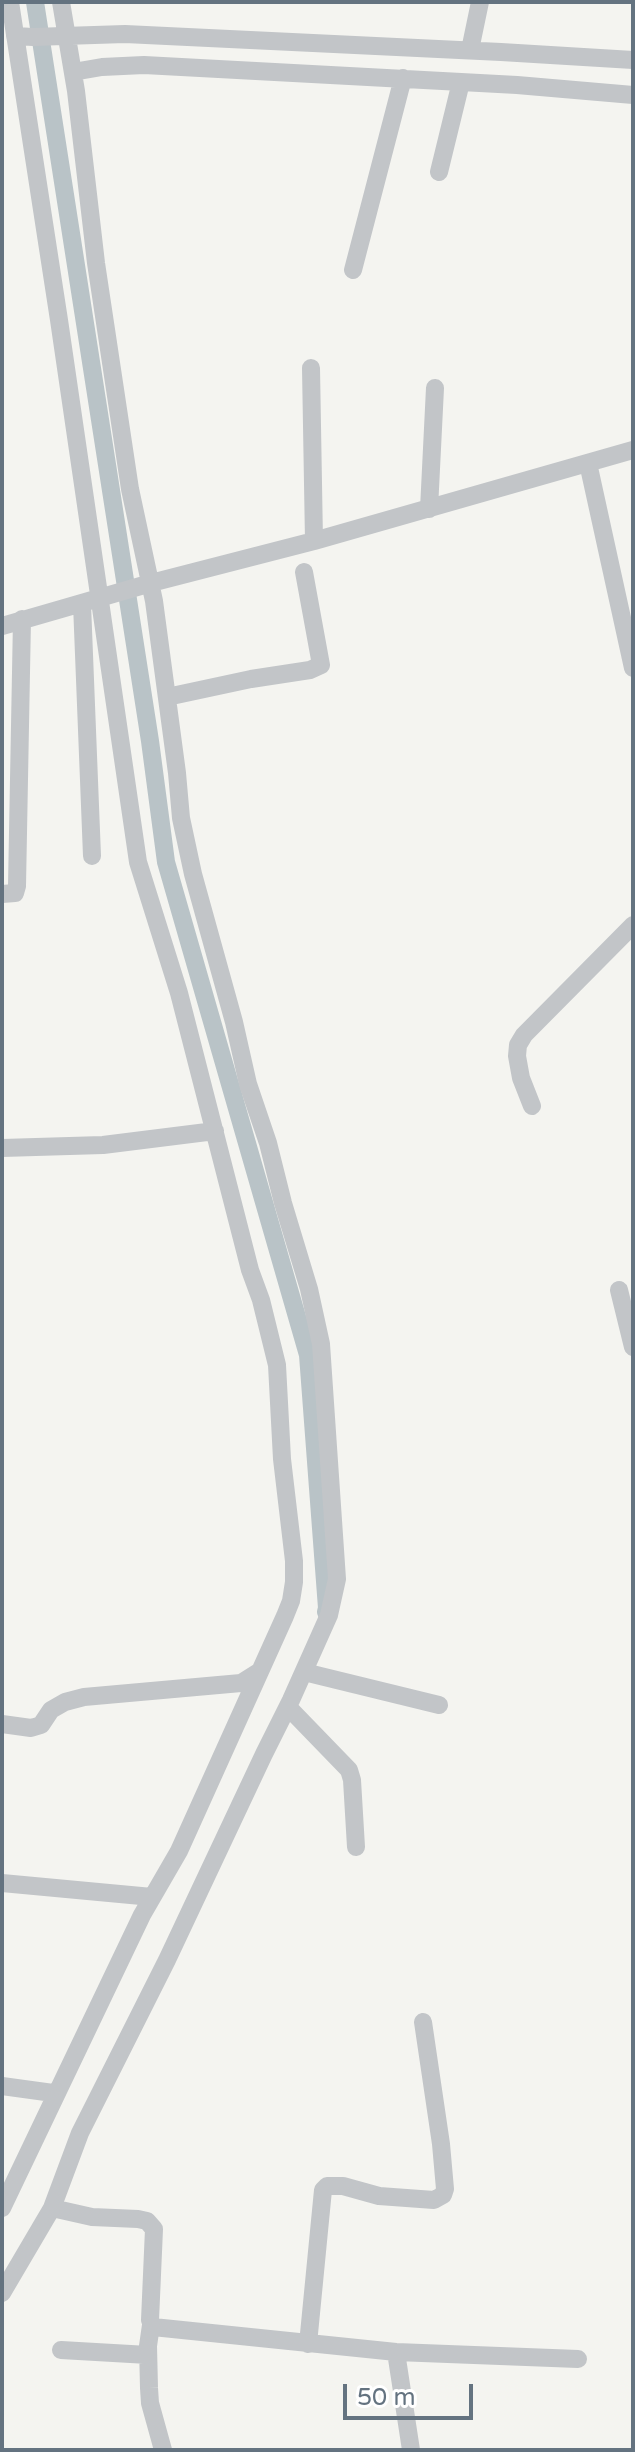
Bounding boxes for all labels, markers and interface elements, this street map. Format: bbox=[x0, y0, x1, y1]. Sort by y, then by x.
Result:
scale bar bbox=[347, 2368, 477, 2418]
text: 50 m bbox=[357, 2383, 415, 2412]

